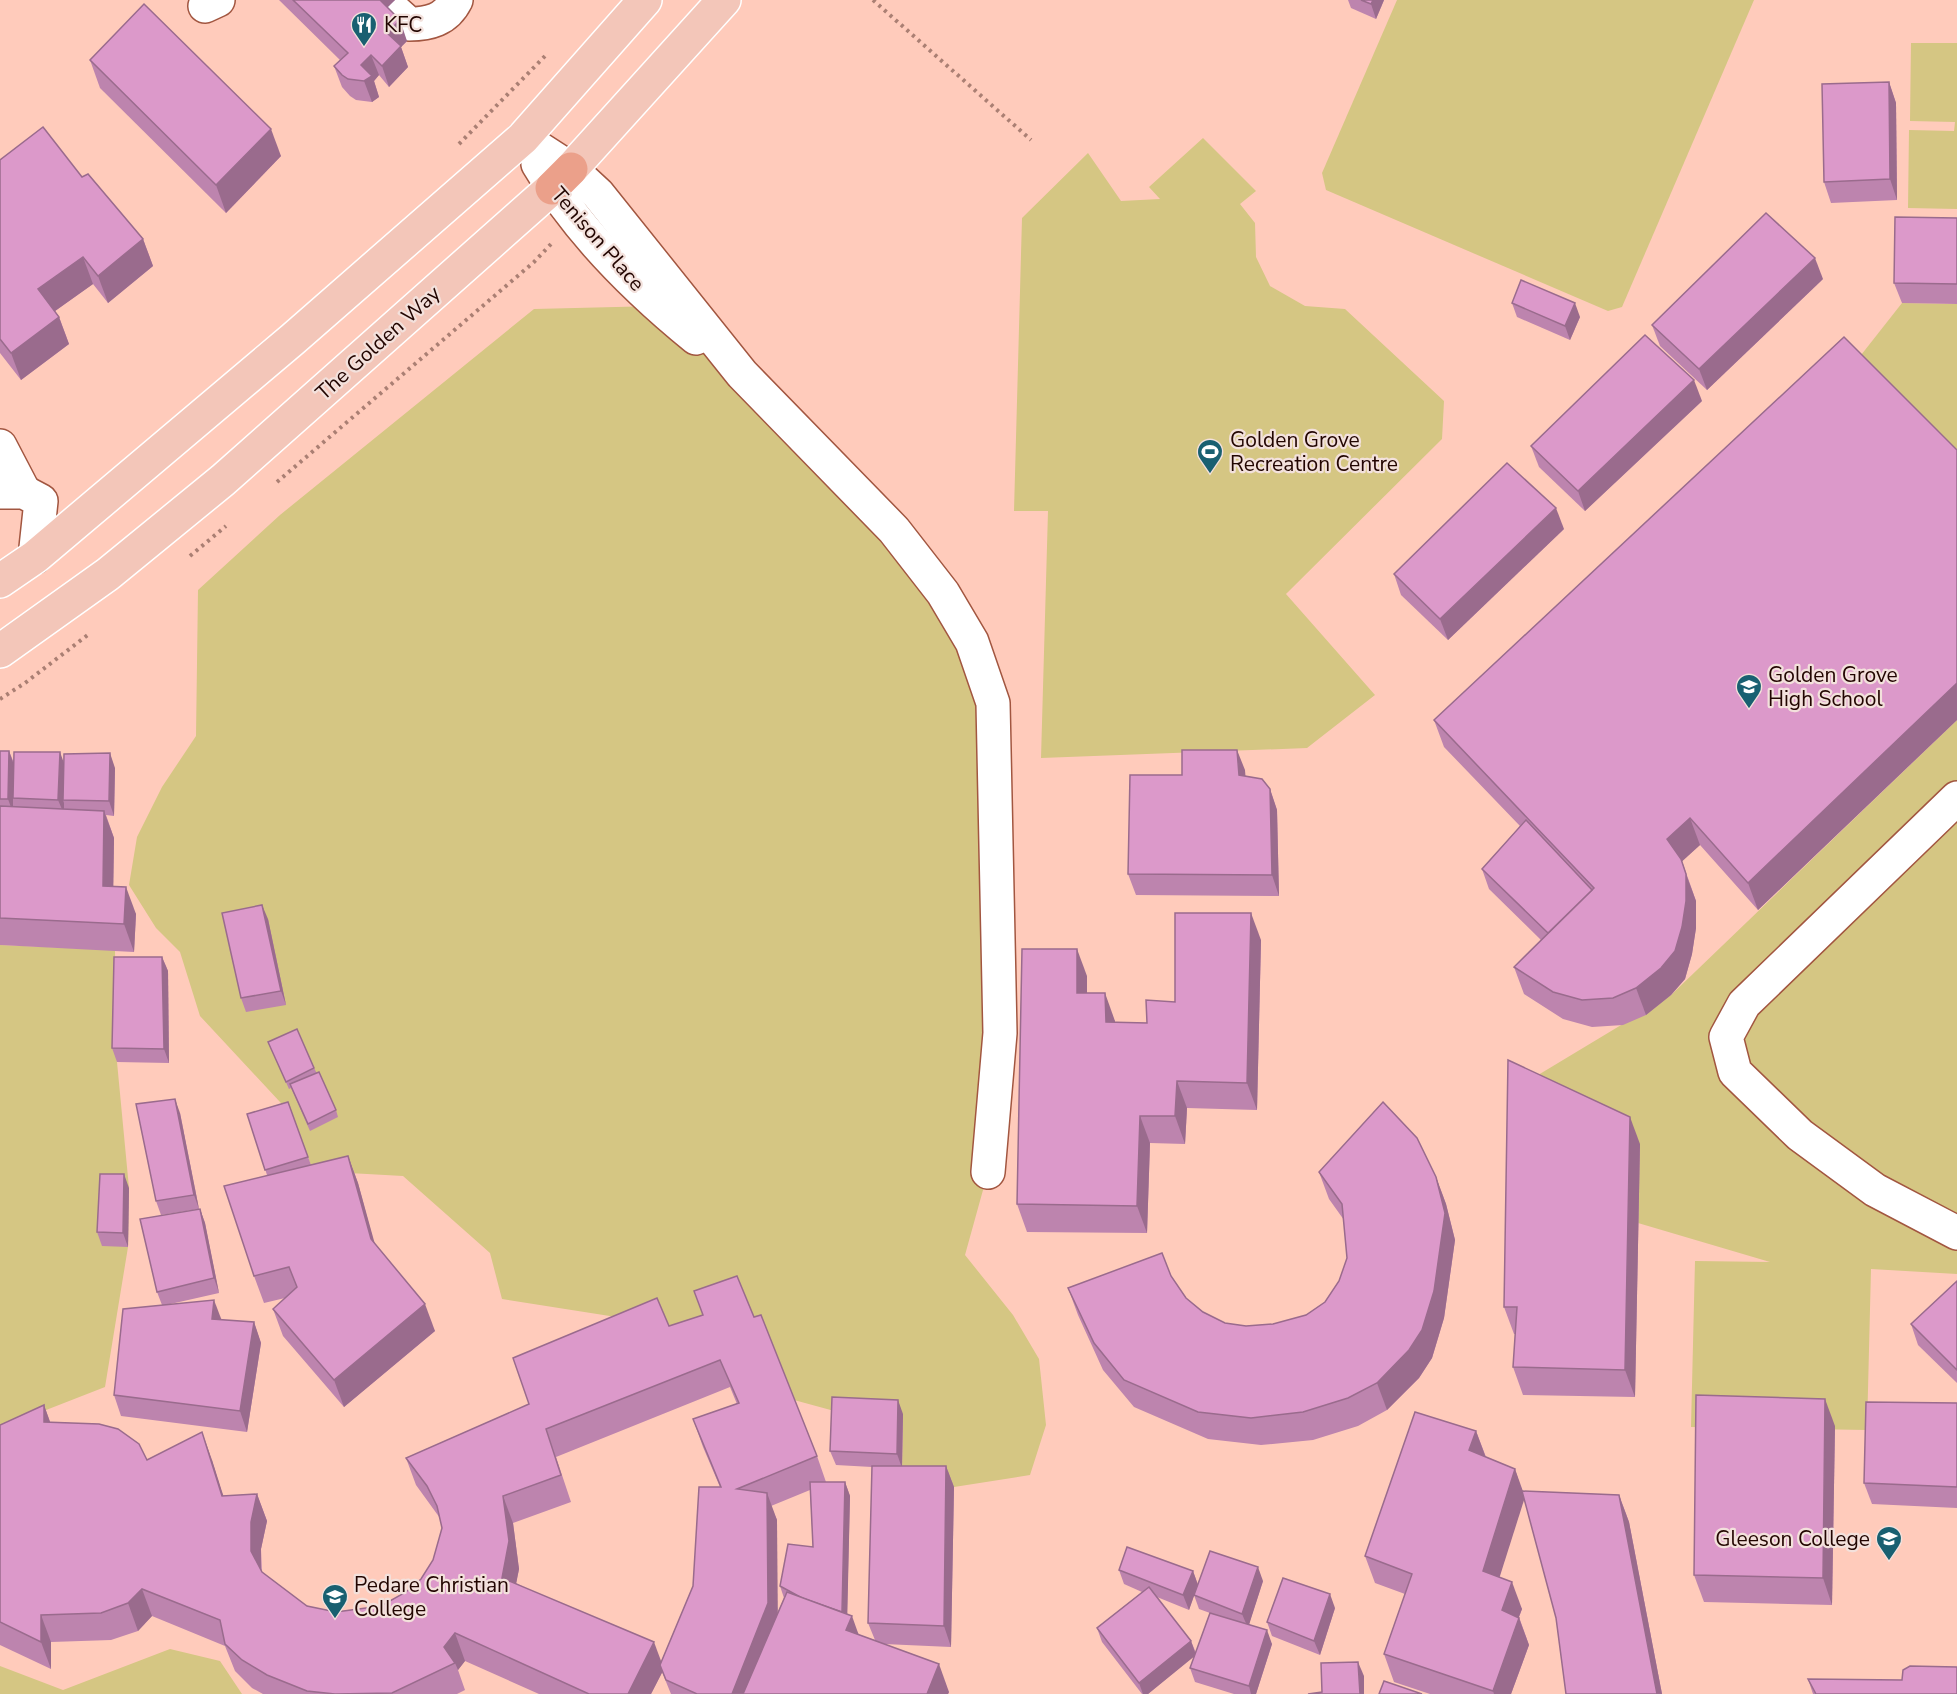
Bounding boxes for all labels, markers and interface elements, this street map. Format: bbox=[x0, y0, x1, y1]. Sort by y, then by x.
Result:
restaurant icon: KFC bbox=[349, 10, 379, 48]
place label: KFC bbox=[384, 11, 422, 39]
street label: Tenison Place bbox=[545, 181, 651, 297]
street label: The Golden Way bbox=[310, 279, 446, 406]
place label: Golden Grove Recreation Centre bbox=[1230, 426, 1398, 478]
sports icon: Golden Grove Recreation Centre bbox=[1195, 437, 1225, 475]
place label: Golden Grove High School bbox=[1768, 661, 1898, 713]
school or university icon: Golden Grove High School bbox=[1734, 672, 1764, 710]
school or university icon: Gleeson College bbox=[1874, 1524, 1904, 1562]
place label: Gleeson College bbox=[1715, 1525, 1870, 1553]
place label: Pedare Christian College bbox=[354, 1571, 509, 1623]
school or university icon: Pedare Christian College bbox=[320, 1582, 350, 1620]

